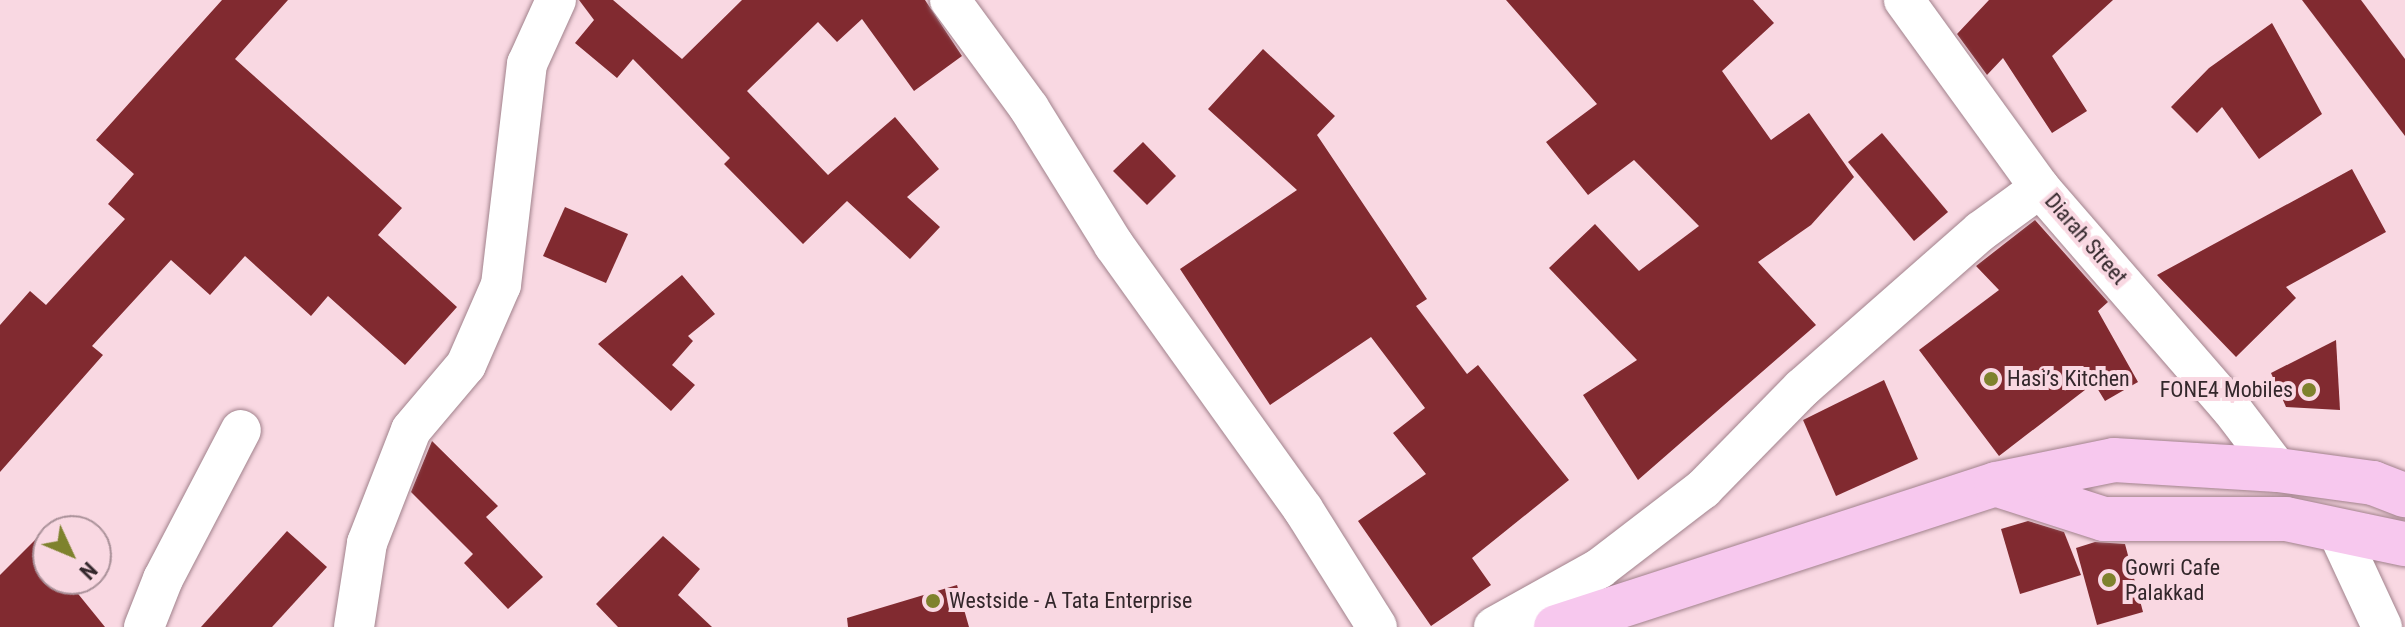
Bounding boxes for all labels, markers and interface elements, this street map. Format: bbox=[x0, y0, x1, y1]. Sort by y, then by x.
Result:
street label: Diarah Street bbox=[2039, 188, 2133, 290]
place label: Hasi’s Kitchen bbox=[2007, 366, 2130, 392]
marker: Hasi’s Kitchen bbox=[1982, 370, 2000, 388]
place label: FONE4 Mobiles bbox=[2160, 377, 2293, 403]
marker: FONE4 Mobiles bbox=[2300, 381, 2318, 399]
north arrow bbox=[32, 515, 112, 595]
place label: Gowri Cafe Palakkad bbox=[2125, 554, 2220, 606]
text: N bbox=[75, 557, 102, 584]
marker: Gowri Cafe Palakkad bbox=[2100, 571, 2118, 589]
place label: Westside - A Tata Enterprise bbox=[949, 588, 1193, 614]
marker: Westside - A Tata Enterprise bbox=[924, 592, 942, 610]

